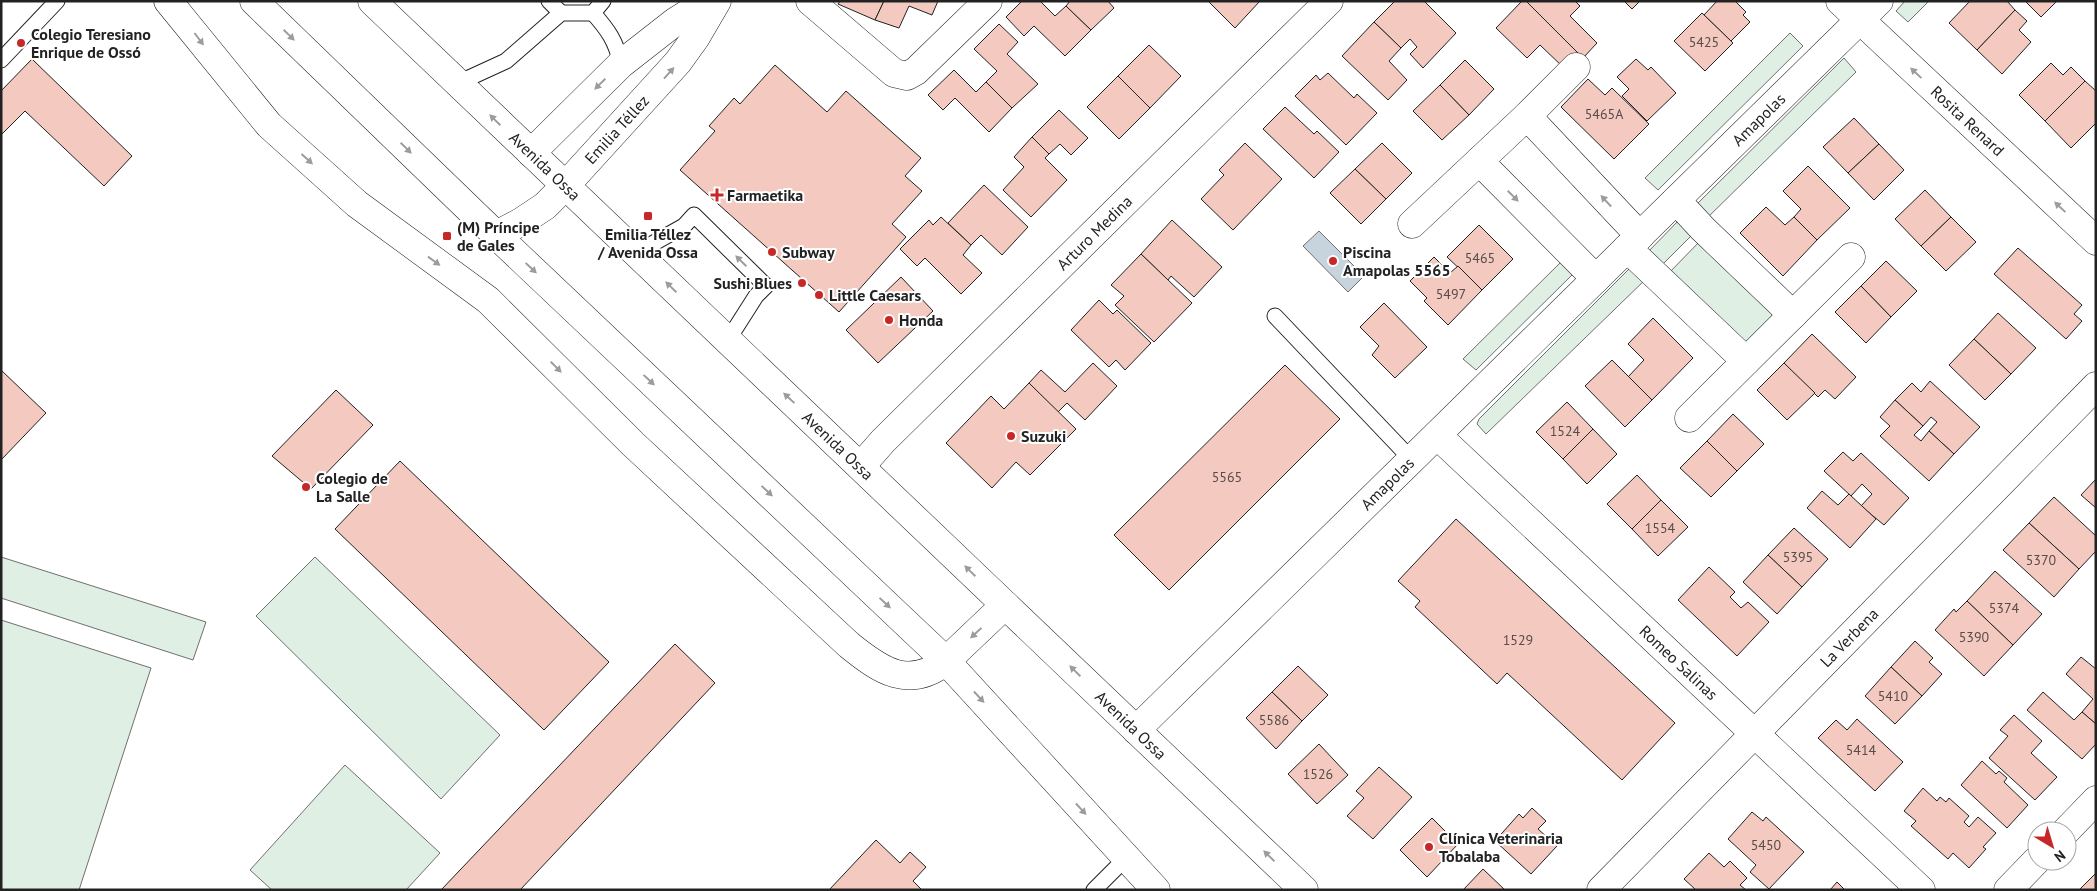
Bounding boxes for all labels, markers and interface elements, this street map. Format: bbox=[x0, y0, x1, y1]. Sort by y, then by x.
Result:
place label: Colegio Teresiano Enrique de Ossó bbox=[31, 24, 151, 62]
one-way arrow bbox=[282, 29, 294, 41]
one-way arrow bbox=[193, 32, 204, 45]
house number: 5425 bbox=[1689, 33, 1719, 51]
marker: Colegio Teresiano Enrique de Ossó bbox=[15, 37, 27, 49]
one-way arrow bbox=[663, 67, 675, 79]
one-way arrow bbox=[1910, 67, 1922, 79]
one-way arrow bbox=[595, 78, 607, 90]
street label: Rosita Renard bbox=[1927, 81, 2009, 160]
street label: Amapolas bbox=[1728, 89, 1789, 150]
street label: Emilia Téllez bbox=[580, 91, 653, 168]
house number: 5465A bbox=[1585, 105, 1624, 123]
one-way arrow bbox=[490, 114, 502, 126]
street label: Avenida Ossa bbox=[505, 127, 585, 205]
one-way arrow bbox=[399, 142, 411, 154]
one-way arrow bbox=[301, 154, 314, 165]
place label: Farmaetika bbox=[727, 185, 803, 205]
marker: Farmaetika bbox=[711, 189, 723, 201]
one-way arrow bbox=[1507, 189, 1519, 201]
street label: Arturo Medina bbox=[1052, 191, 1136, 274]
one-way arrow bbox=[1600, 195, 1612, 207]
one-way arrow bbox=[2055, 201, 2067, 213]
marker: Emilia Téllez / Avenida Ossa bbox=[642, 210, 654, 222]
place label: (M) Príncipe de Gales bbox=[457, 217, 540, 255]
place label: Emilia Téllez / Avenida Ossa bbox=[597, 224, 698, 262]
marker: (M) Príncipe de Gales bbox=[441, 230, 453, 242]
place label: Subway bbox=[782, 242, 835, 262]
place label: Piscina Amapolas 5565 bbox=[1343, 242, 1450, 280]
marker: Subway bbox=[766, 246, 778, 258]
house number: 5465 bbox=[1465, 249, 1495, 267]
one-way arrow bbox=[427, 255, 440, 266]
marker: Piscina Amapolas 5565 bbox=[1327, 255, 1339, 267]
one-way arrow bbox=[735, 256, 747, 268]
one-way arrow bbox=[525, 262, 537, 274]
place label: Sushi Blues bbox=[713, 273, 792, 293]
marker: Sushi Blues bbox=[796, 277, 808, 289]
one-way arrow bbox=[666, 281, 678, 293]
place label: Little Caesars bbox=[829, 285, 921, 305]
house number: 5497 bbox=[1436, 285, 1466, 303]
marker: Little Caesars bbox=[813, 289, 825, 301]
place label: Honda bbox=[899, 310, 943, 330]
marker: Honda bbox=[883, 314, 895, 326]
one-way arrow bbox=[550, 361, 562, 373]
one-way arrow bbox=[643, 374, 655, 386]
one-way arrow bbox=[784, 392, 796, 404]
street label: Avenida Ossa bbox=[798, 407, 878, 484]
house number: 1524 bbox=[1550, 422, 1581, 440]
place label: Suzuki bbox=[1021, 426, 1066, 446]
marker: Suzuki bbox=[1005, 430, 1017, 442]
street label: Amapolas bbox=[1356, 453, 1418, 514]
place label: Colegio de La Salle bbox=[316, 468, 388, 506]
house number: 5565 bbox=[1212, 468, 1242, 486]
marker: Colegio de La Salle bbox=[300, 481, 312, 493]
one-way arrow bbox=[761, 485, 773, 497]
house number: 1554 bbox=[1645, 519, 1676, 537]
house number: 5395 bbox=[1783, 548, 1813, 566]
house number: 5370 bbox=[2026, 551, 2057, 569]
one-way arrow bbox=[965, 565, 977, 577]
one-way arrow bbox=[879, 597, 891, 609]
house number: 5374 bbox=[1989, 599, 2020, 617]
street label: La Verbena bbox=[1816, 604, 1882, 671]
street label: Romeo Salinas bbox=[1636, 621, 1722, 704]
one-way arrow bbox=[970, 627, 982, 639]
house number: 5390 bbox=[1959, 628, 1990, 646]
house number: 1529 bbox=[1503, 631, 1533, 649]
one-way arrow bbox=[1069, 665, 1081, 677]
street label: Avenida Ossa bbox=[1091, 686, 1171, 764]
house number: 5410 bbox=[1878, 687, 1909, 705]
one-way arrow bbox=[973, 690, 985, 702]
house number: 5586 bbox=[1259, 711, 1289, 729]
house number: 5414 bbox=[1846, 741, 1877, 759]
house number: 1526 bbox=[1303, 765, 1333, 783]
one-way arrow bbox=[1075, 803, 1087, 815]
north arrow bbox=[2027, 821, 2077, 871]
place label: Clínica Veterinaria Tobalaba bbox=[1439, 828, 1563, 866]
house number: 5450 bbox=[1751, 836, 1782, 854]
marker: Clínica Veterinaria Tobalaba bbox=[1423, 841, 1435, 853]
text: N bbox=[2051, 846, 2069, 866]
one-way arrow bbox=[1263, 850, 1275, 862]

